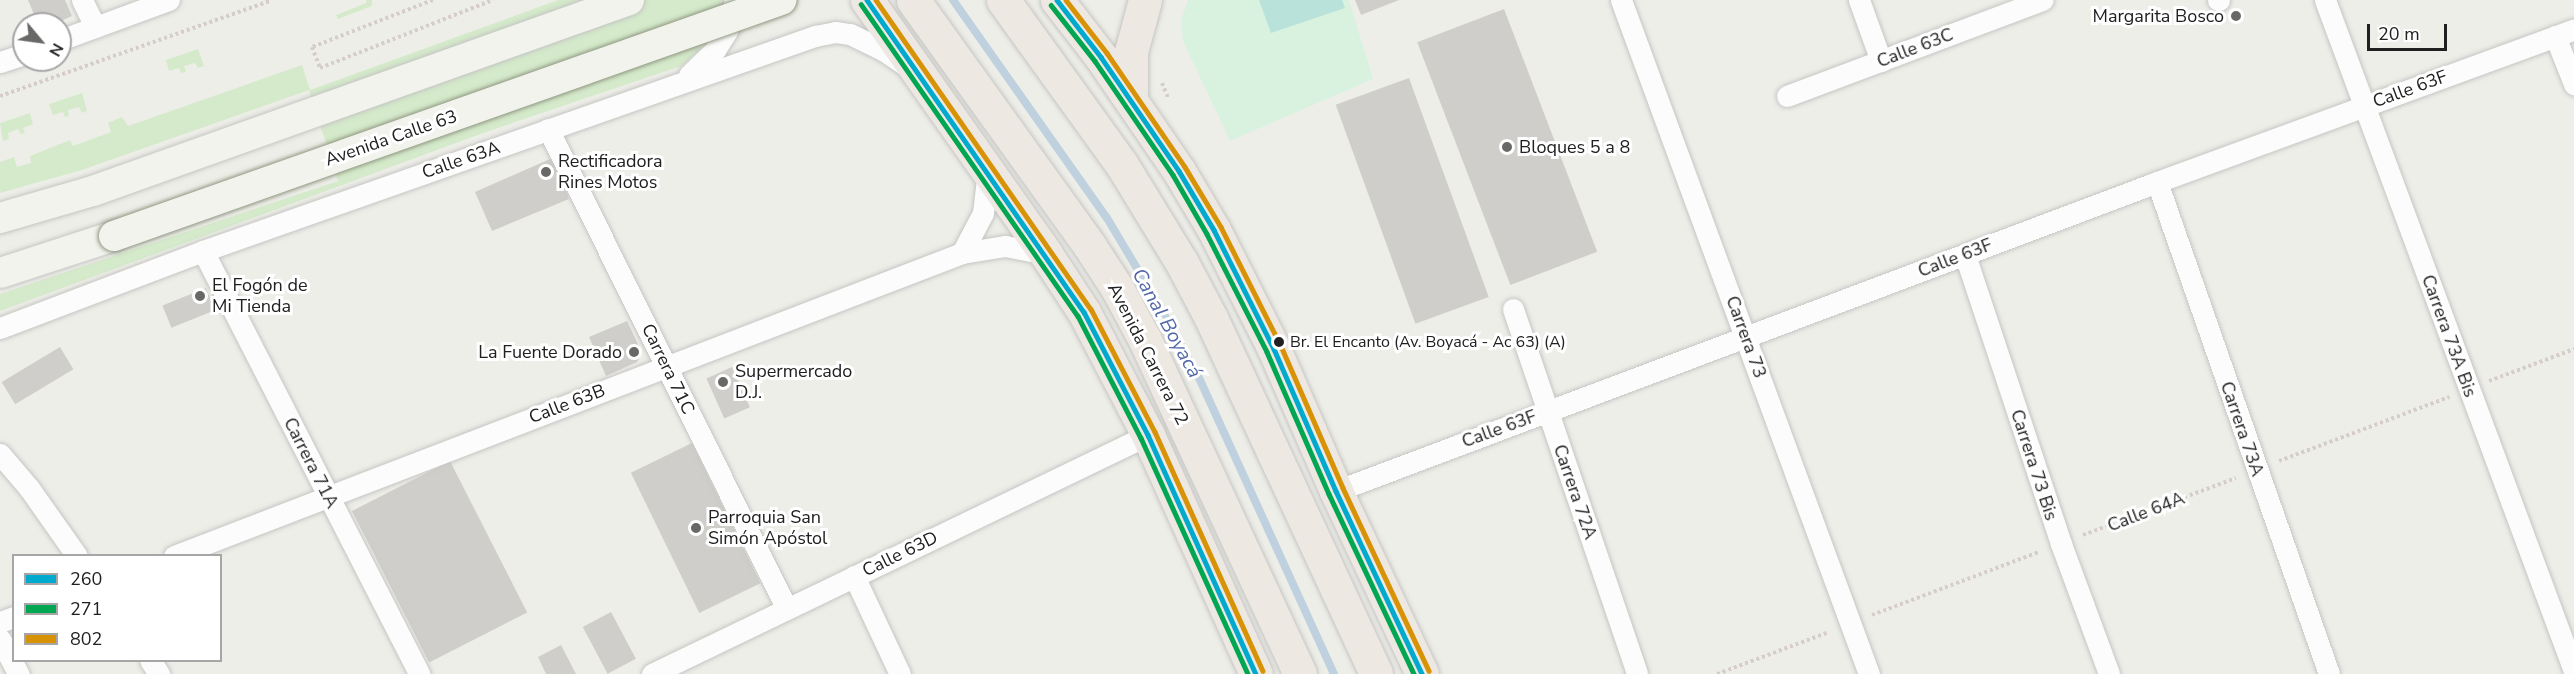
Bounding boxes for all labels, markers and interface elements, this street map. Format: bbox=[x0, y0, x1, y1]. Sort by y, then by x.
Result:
place label: Margarita Bosco bbox=[2093, 5, 2224, 27]
marker: Margarita Bosco bbox=[2229, 9, 2243, 23]
north arrow bbox=[12, 12, 72, 72]
scale bar bbox=[2370, 12, 2450, 50]
text: 20 m bbox=[2378, 22, 2420, 46]
street label: Calle 63C bbox=[1874, 24, 1956, 72]
text: N bbox=[43, 39, 69, 60]
street label: Calle 63F bbox=[2370, 66, 2450, 112]
street label: Avenida Calle 63 bbox=[322, 105, 460, 171]
place label: Bloques 5 a 8 bbox=[1519, 136, 1630, 158]
street label: Calle 63A bbox=[419, 137, 503, 183]
marker: Bloques 5 a 8 bbox=[1500, 140, 1514, 154]
place label: Rectificadora Rines Motos bbox=[558, 151, 662, 194]
marker: Rectificadora Rines Motos bbox=[539, 165, 553, 179]
street label: Calle 63F bbox=[1915, 234, 1995, 282]
water label: Canal Boyacá bbox=[1127, 264, 1207, 382]
street label: Carrera 73A Bis bbox=[2417, 272, 2481, 400]
place label: El Fogón de Mi Tienda bbox=[212, 275, 307, 318]
street label: Avenida Carrera 72 bbox=[1103, 279, 1193, 429]
marker: El Fogón de Mi Tienda bbox=[193, 289, 207, 303]
street label: Carrera 73 bbox=[1721, 293, 1771, 381]
street label: Carrera 71C bbox=[637, 320, 699, 418]
place label: Br. El Encanto (Av. Boyacá - Ac 63) (A) bbox=[1290, 332, 1566, 352]
marker: Br. El Encanto (Av. Boyacá - Ac 63) (A) bbox=[1273, 336, 1285, 348]
place label: La Fuente Dorado bbox=[478, 341, 622, 363]
marker: La Fuente Dorado bbox=[627, 345, 641, 359]
place label: Supermercado D.J. bbox=[735, 361, 852, 404]
marker: Supermercado D.J. bbox=[716, 375, 730, 389]
street label: Carrera 73A bbox=[2216, 379, 2268, 479]
street label: Calle 63B bbox=[526, 380, 608, 428]
street label: Calle 63F bbox=[1459, 406, 1539, 452]
street label: Carrera 73 Bis bbox=[2006, 407, 2062, 523]
street label: Carrera 71A bbox=[279, 414, 343, 512]
street label: Carrera 72A bbox=[1549, 442, 1601, 542]
street label: Calle 64A bbox=[2104, 487, 2188, 537]
place label: Parroquia San Simón Apóstol bbox=[708, 507, 827, 550]
marker: Parroquia San Simón Apóstol bbox=[689, 521, 703, 535]
street label: Calle 63D bbox=[859, 527, 941, 581]
legend bbox=[12, 554, 222, 662]
text: 260 bbox=[70, 567, 102, 591]
text: 271 bbox=[70, 597, 102, 621]
text: 802 bbox=[70, 627, 102, 651]

